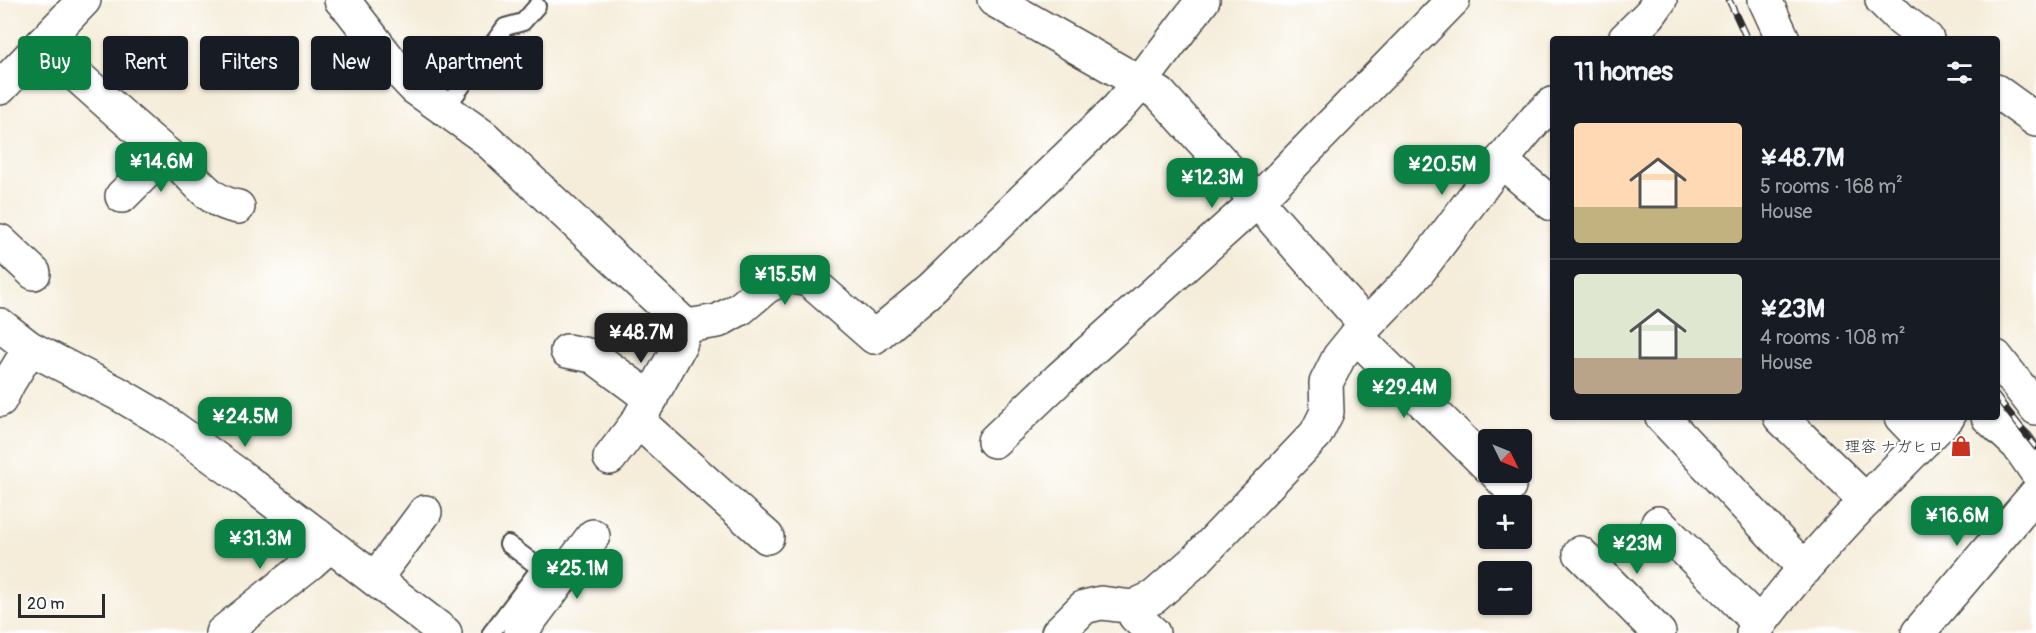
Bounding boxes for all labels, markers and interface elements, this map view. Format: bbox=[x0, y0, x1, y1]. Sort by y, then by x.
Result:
chip: Buy bbox=[18, 36, 91, 90]
chip: Rent bbox=[103, 36, 188, 90]
chip: Filters bbox=[200, 36, 299, 90]
chip: New bbox=[311, 36, 391, 90]
chip: Apartment bbox=[403, 36, 543, 90]
text: 11 homes bbox=[1574, 56, 1673, 88]
icon: filters bbox=[1943, 56, 1976, 89]
pin: ¥14.6M bbox=[112, 142, 210, 193]
text: ¥48.7M bbox=[1760, 142, 1844, 174]
pin: ¥20.5M bbox=[1393, 145, 1491, 196]
icon: home bbox=[1622, 147, 1694, 219]
text: ¥14.6M bbox=[129, 149, 193, 174]
text: ¥20.5M bbox=[1408, 152, 1476, 177]
pin: ¥12.3M bbox=[1163, 158, 1261, 209]
text: ¥12.3M bbox=[1181, 165, 1243, 190]
text: 5 rooms · 168 m² bbox=[1760, 174, 1903, 199]
text: House bbox=[1760, 199, 1812, 224]
pin: ¥15.5M bbox=[736, 255, 834, 306]
text: ¥15.5M bbox=[754, 262, 816, 287]
text: ¥23M bbox=[1760, 293, 1825, 325]
icon: home bbox=[1622, 298, 1694, 370]
pin: ¥48.7M bbox=[592, 313, 690, 364]
text: ¥48.7M bbox=[609, 320, 673, 345]
text: 4 rooms · 108 m² bbox=[1760, 325, 1906, 350]
text: House bbox=[1760, 350, 1812, 375]
pin: ¥29.4M bbox=[1355, 368, 1453, 419]
text: ¥29.4M bbox=[1371, 375, 1437, 400]
pin: ¥24.5M bbox=[196, 397, 294, 448]
text: ¥24.5M bbox=[212, 404, 278, 429]
north arrow bbox=[1478, 429, 1532, 483]
map controls bbox=[1478, 429, 1532, 615]
shop icon: 理容 ナガヒロ bbox=[1949, 434, 1973, 458]
place label: 理容 ナガヒロ bbox=[1845, 437, 1944, 457]
button: + bbox=[1478, 495, 1532, 549]
pin: ¥16.6M bbox=[1908, 496, 2006, 547]
text: ¥16.6M bbox=[1925, 503, 1989, 528]
pin: ¥31.3M bbox=[211, 519, 309, 570]
pin: ¥23M bbox=[1601, 524, 1673, 575]
text: ¥31.3M bbox=[229, 526, 291, 551]
text: ¥23M bbox=[1612, 531, 1662, 556]
pin: ¥25.1M bbox=[528, 549, 626, 600]
text: ¥25.1M bbox=[546, 556, 608, 581]
button: − bbox=[1478, 561, 1532, 615]
scale bar bbox=[18, 591, 105, 618]
text: 20 m bbox=[27, 594, 65, 614]

